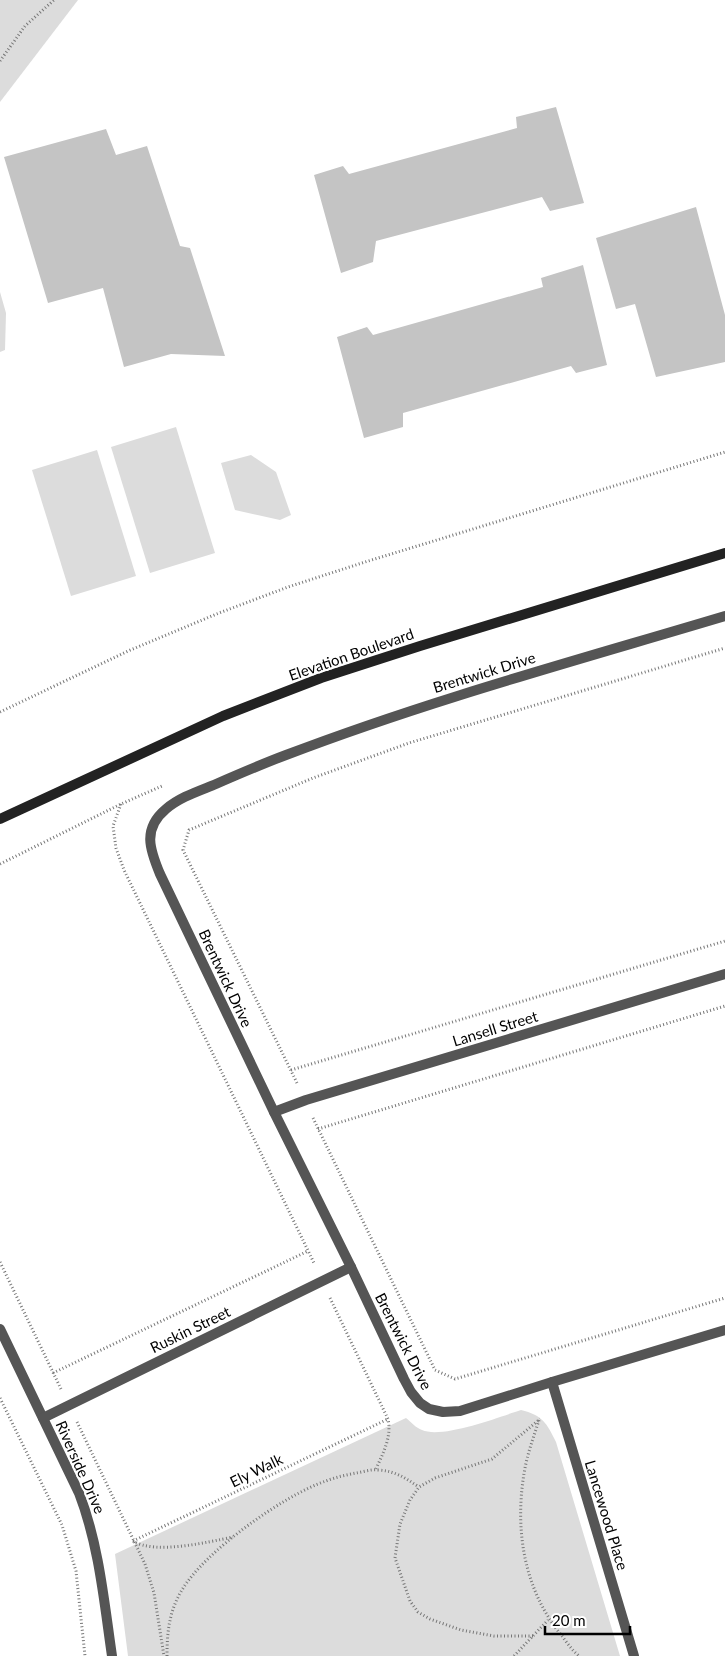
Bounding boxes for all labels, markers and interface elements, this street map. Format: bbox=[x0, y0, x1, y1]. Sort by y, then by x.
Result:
street label: Elevation Boulevard bbox=[286, 624, 416, 684]
street label: Brentwick Drive bbox=[431, 648, 537, 696]
street label: Brentwick Drive bbox=[195, 926, 257, 1030]
street label: Lansell Street bbox=[450, 1006, 540, 1050]
street label: Brentwick Drive bbox=[372, 1290, 436, 1392]
street label: Ruskin Street bbox=[147, 1302, 234, 1356]
street label: Riverside Drive bbox=[52, 1418, 110, 1516]
street label: Ely Walk bbox=[227, 1449, 286, 1490]
street label: Lancewood Place bbox=[582, 1458, 632, 1572]
scale bar bbox=[545, 1604, 630, 1636]
text: 20 m bbox=[552, 1611, 586, 1629]

